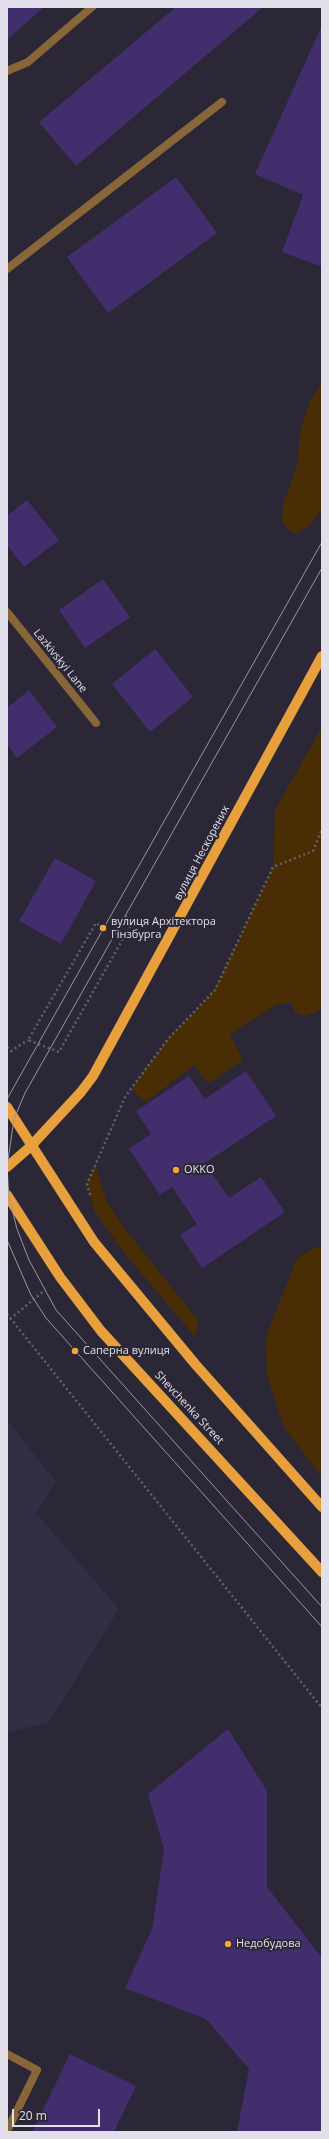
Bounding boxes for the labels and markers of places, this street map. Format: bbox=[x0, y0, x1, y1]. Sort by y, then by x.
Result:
place label: вулиця Архітектора Гінзбурга bbox=[111, 915, 216, 941]
marker: вулиця Архітектора Гінзбурга bbox=[98, 923, 108, 933]
place label: OKKO bbox=[184, 1163, 215, 1177]
marker: OKKO bbox=[171, 1165, 181, 1175]
place label: Саперна вулиця bbox=[83, 1344, 170, 1358]
marker: Саперна вулиця bbox=[70, 1346, 80, 1356]
place label: Недобудова bbox=[236, 1937, 301, 1951]
marker: Недобудова bbox=[223, 1939, 233, 1949]

